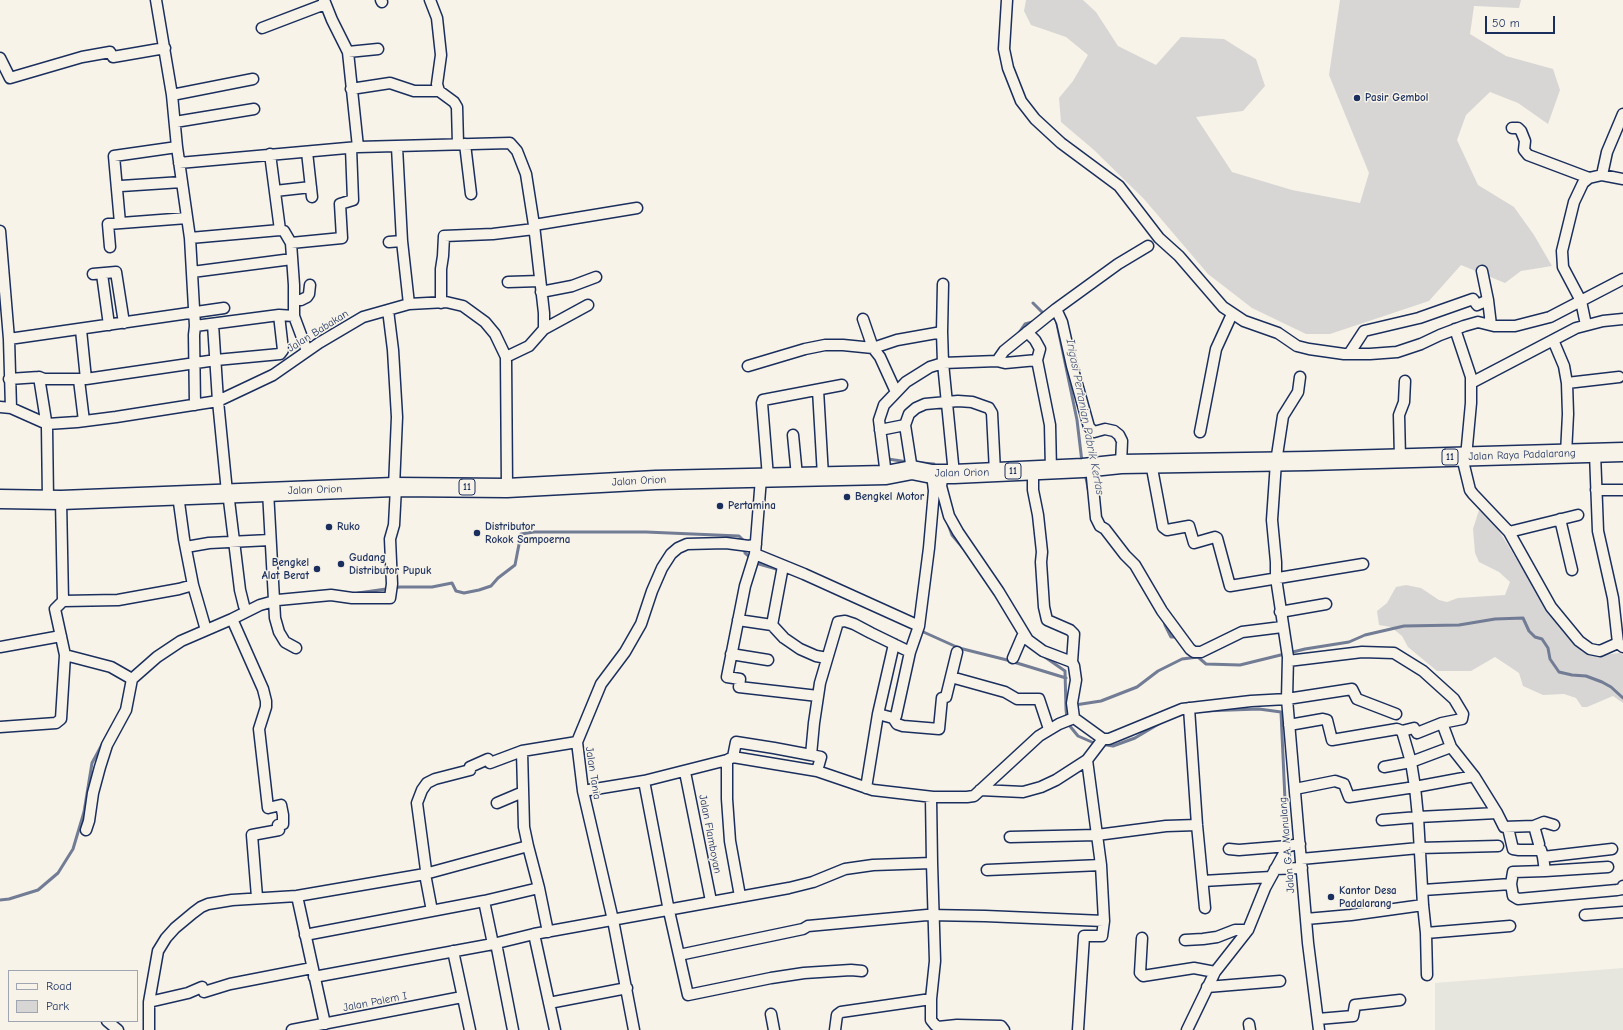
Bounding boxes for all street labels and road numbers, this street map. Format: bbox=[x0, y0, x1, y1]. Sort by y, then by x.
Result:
street label: Jalan Babakan bbox=[285, 307, 351, 355]
street label: Jalan Raya Padalarang bbox=[1468, 447, 1576, 463]
road number: 11 bbox=[1442, 449, 1458, 465]
road number: 11 bbox=[1005, 463, 1021, 479]
street label: Jalan Orion bbox=[935, 466, 989, 480]
street label: Jalan Orion bbox=[611, 473, 667, 489]
road number: 11 bbox=[459, 479, 475, 495]
street label: Jalan Orion bbox=[288, 482, 342, 498]
street label: Jalan Tania bbox=[582, 746, 604, 800]
street label: Jalan Flamboyan bbox=[696, 793, 724, 875]
street label: Jalan G.A. Manulang bbox=[1276, 796, 1298, 894]
street label: Jalan Palem I bbox=[342, 989, 408, 1015]

